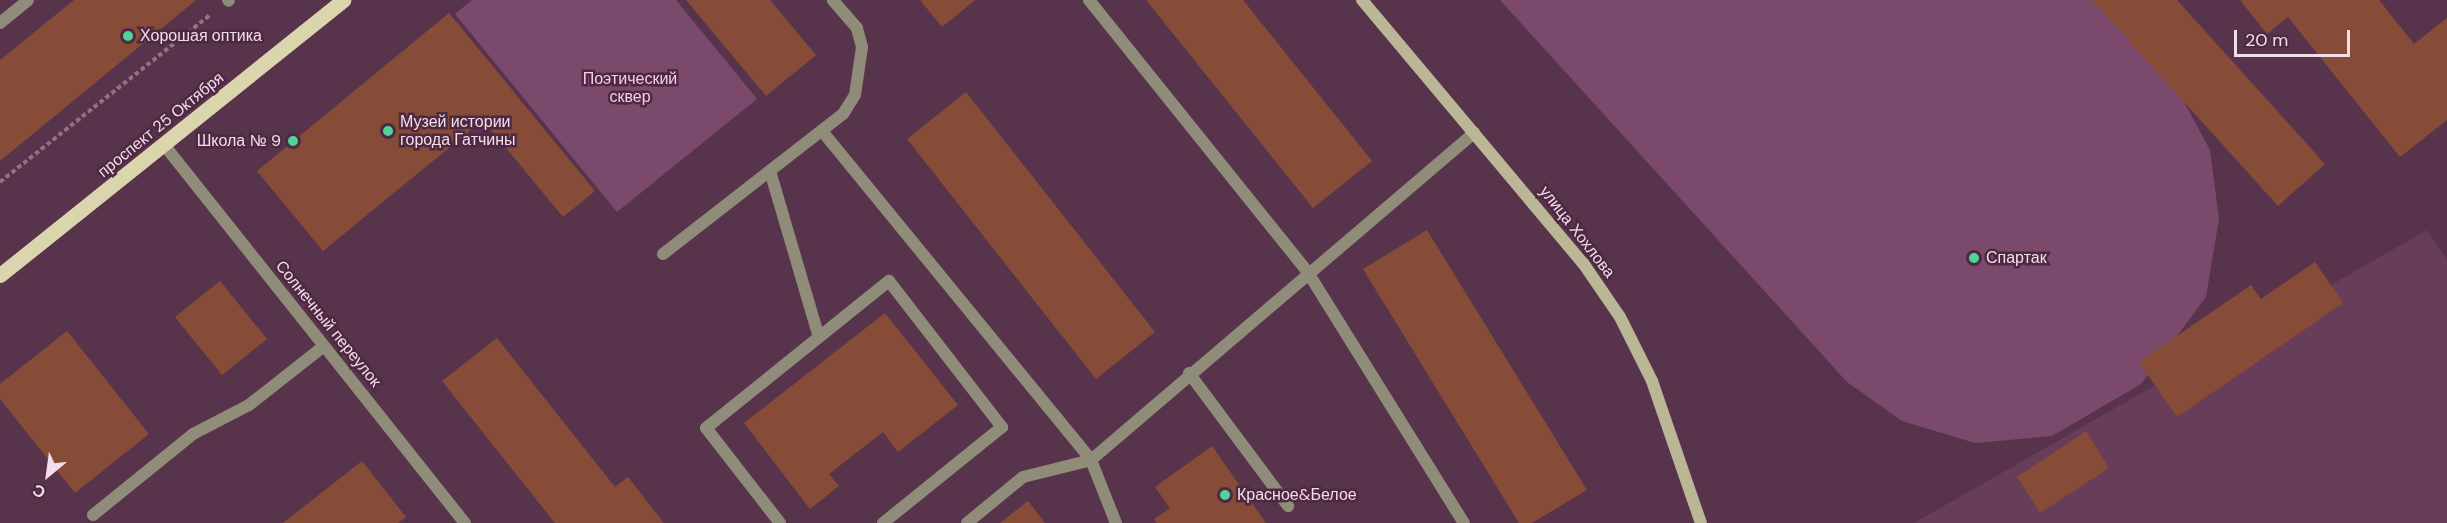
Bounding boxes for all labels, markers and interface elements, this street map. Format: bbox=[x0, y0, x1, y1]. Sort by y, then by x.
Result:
scale bar bbox=[2237, 18, 2352, 56]
place label: Хорошая оптика bbox=[140, 26, 262, 46]
text: 20 m bbox=[2245, 28, 2288, 52]
marker: Хорошая оптика bbox=[121, 29, 135, 43]
street label: проспект 25 Октября bbox=[94, 68, 228, 182]
park label: Поэтический сквер bbox=[583, 69, 677, 107]
place label: Музей истории города Гатчины bbox=[400, 112, 516, 150]
marker: Музей истории города Гатчины bbox=[381, 124, 395, 138]
place label: Школа № 9 bbox=[197, 131, 281, 151]
marker: Школа № 9 bbox=[286, 134, 300, 148]
street label: улица Хохлова bbox=[1535, 182, 1619, 282]
place label: Спартак bbox=[1986, 248, 2047, 268]
marker: Спартак bbox=[1967, 251, 1981, 265]
street label: Солнечный переулок bbox=[271, 257, 385, 391]
north arrow bbox=[18, 445, 78, 505]
text: С bbox=[29, 479, 49, 503]
place label: Красное&Белое bbox=[1237, 485, 1357, 505]
marker: Красное&Белое bbox=[1218, 488, 1232, 502]

